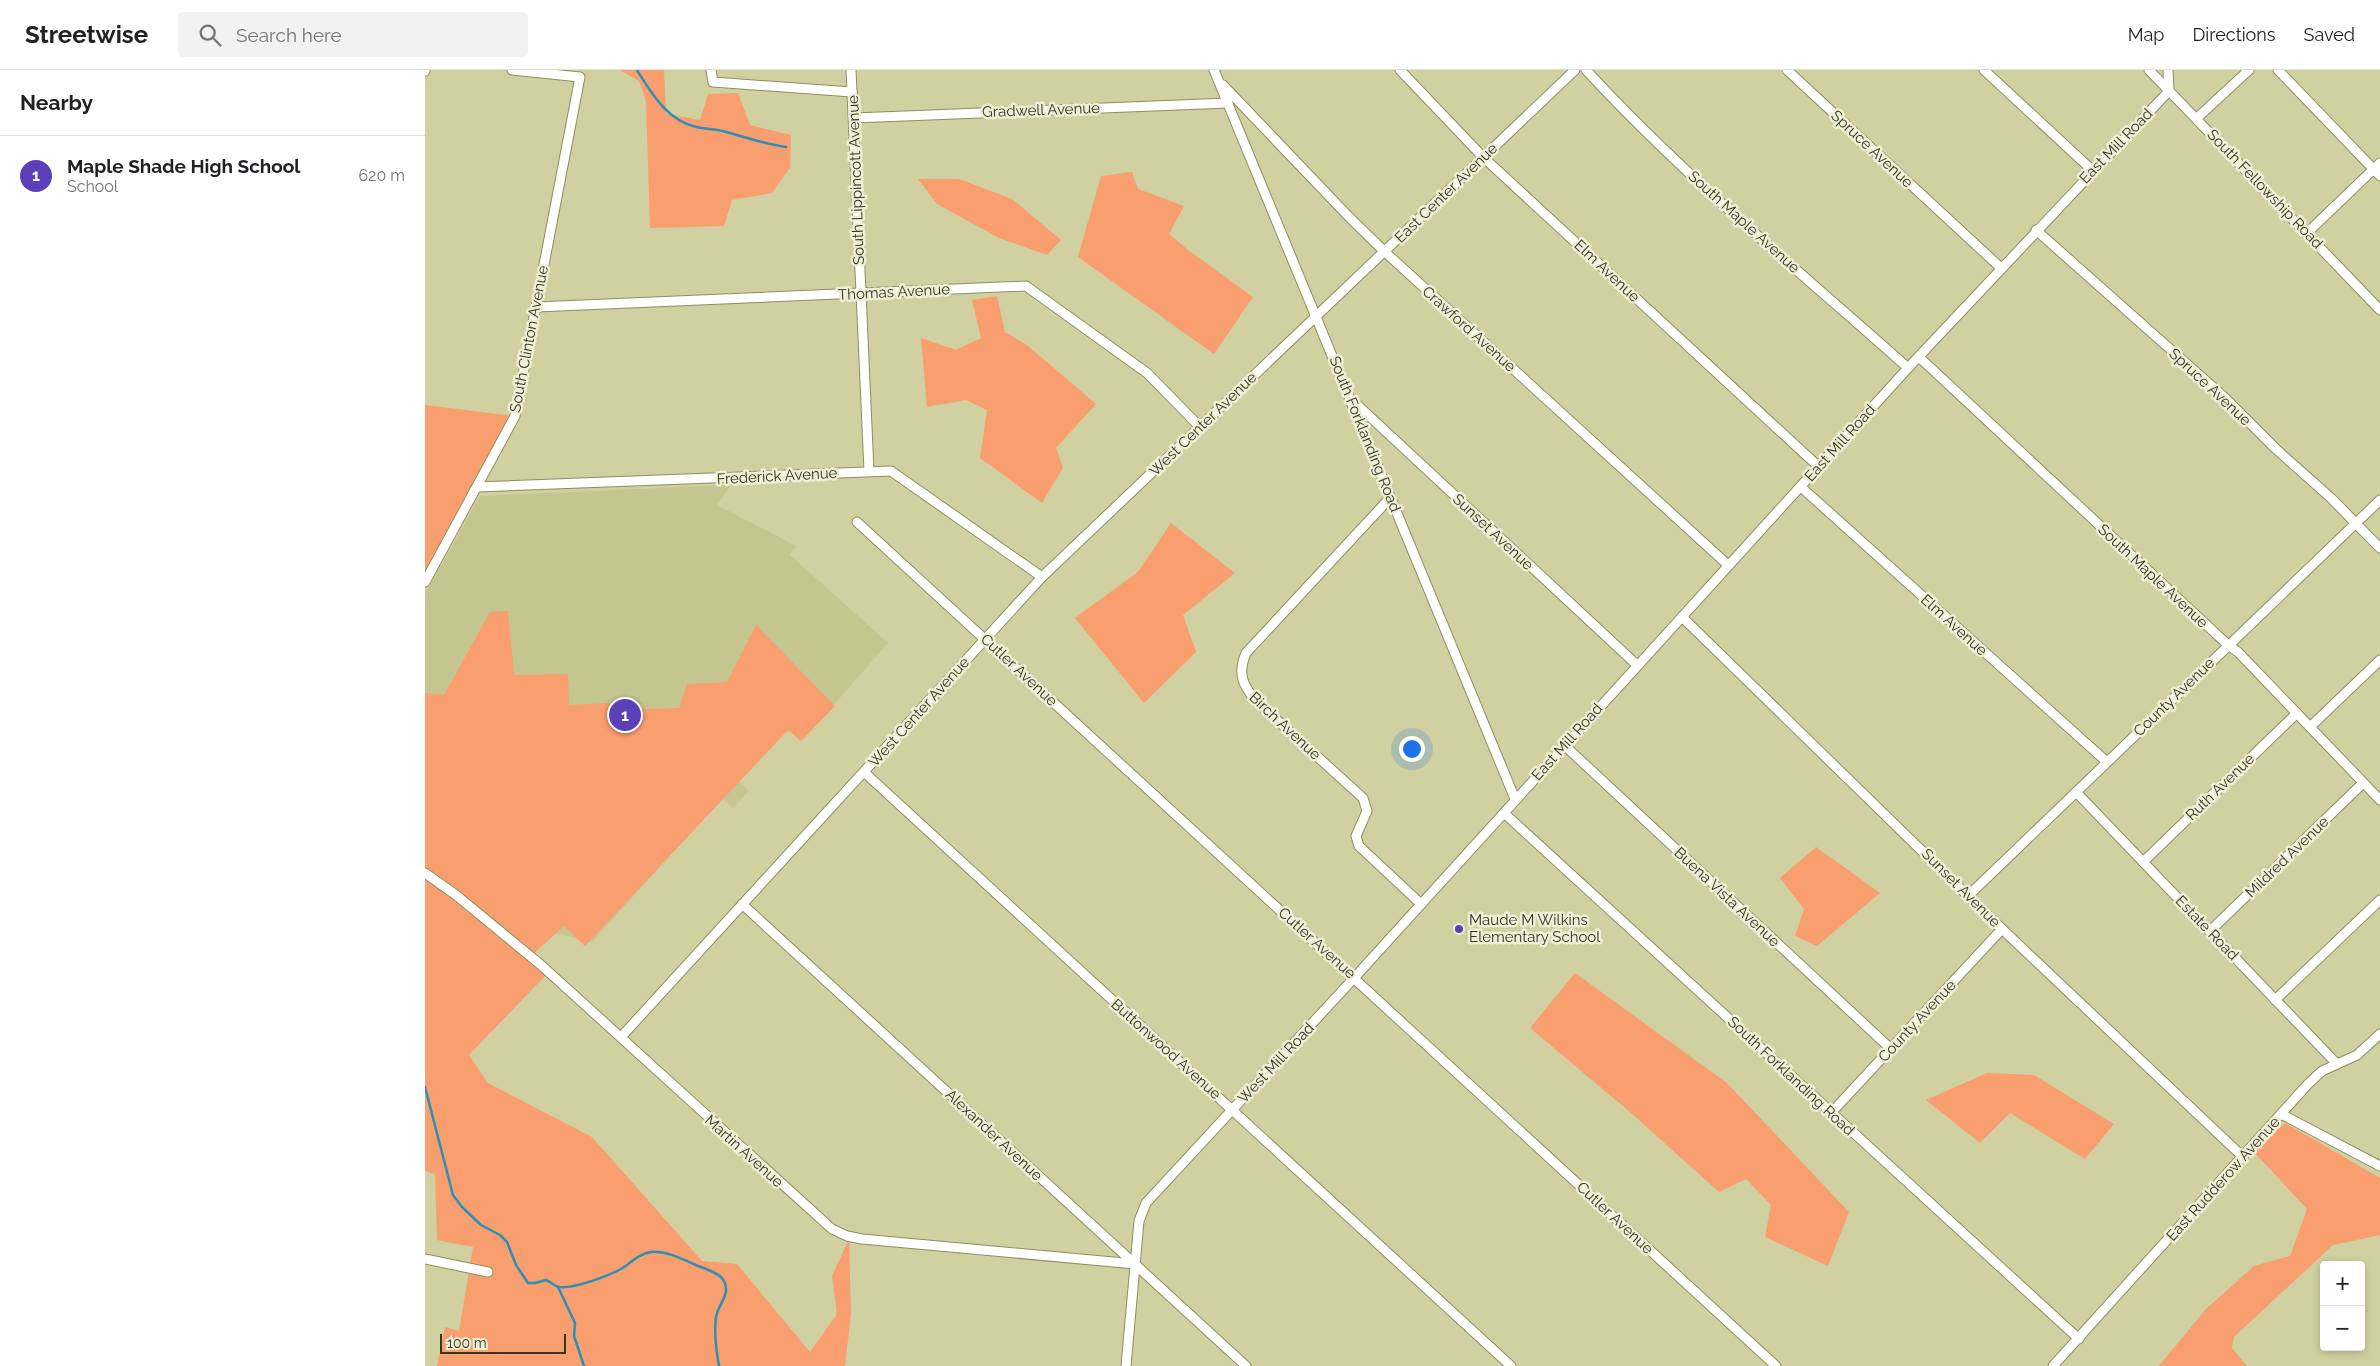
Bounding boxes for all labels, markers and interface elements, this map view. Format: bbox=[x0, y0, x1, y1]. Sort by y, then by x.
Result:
search box bbox=[178, 12, 528, 57]
text: Streetwise bbox=[25, 20, 148, 49]
icon: search bbox=[196, 21, 224, 49]
text: Search here bbox=[236, 24, 342, 46]
text: Map bbox=[2128, 24, 2164, 45]
text: Directions bbox=[2192, 24, 2276, 45]
text: Saved bbox=[2304, 24, 2355, 45]
text: Nearby bbox=[20, 90, 93, 115]
street label: South Lippincott Avenue bbox=[844, 94, 868, 265]
street label: Gradwell Avenue bbox=[982, 99, 1100, 121]
street label: East Mill Road bbox=[2076, 105, 2156, 187]
street label: Spruce Avenue bbox=[1827, 106, 1917, 192]
street label: South Fellowship Road bbox=[2203, 126, 2327, 252]
street label: East Center Avenue bbox=[1391, 139, 1501, 247]
text: Maple Shade High School bbox=[67, 155, 300, 177]
text: 1 bbox=[32, 166, 40, 185]
text: 620 m bbox=[358, 166, 405, 185]
street label: South Maple Avenue bbox=[1684, 167, 1804, 277]
text: School bbox=[67, 177, 118, 196]
street label: Elm Avenue bbox=[1571, 236, 1644, 306]
street label: South Clinton Avenue bbox=[506, 264, 552, 414]
street label: Thomas Avenue bbox=[838, 280, 951, 304]
street label: Crawford Avenue bbox=[1419, 282, 1520, 376]
street label: Spruce Avenue bbox=[2165, 344, 2255, 430]
street label: South Forklanding Road bbox=[1325, 353, 1405, 515]
street label: West Center Avenue bbox=[1146, 368, 1260, 480]
street label: East Mill Road bbox=[1801, 401, 1879, 485]
street label: Frederick Avenue bbox=[716, 464, 838, 488]
street label: Sunset Avenue bbox=[1449, 490, 1537, 574]
street label: South Maple Avenue bbox=[2094, 520, 2212, 632]
street label: Elm Avenue bbox=[1917, 591, 1991, 660]
street label: Cutler Avenue bbox=[977, 630, 1061, 710]
street label: West Center Avenue bbox=[865, 653, 973, 771]
street label: County Avenue bbox=[2130, 654, 2218, 740]
street label: Birch Avenue bbox=[1245, 688, 1325, 764]
pin: 1 bbox=[609, 696, 641, 734]
street label: East Mill Road bbox=[1528, 700, 1606, 784]
your location bbox=[1399, 736, 1425, 762]
street label: Ruth Avenue bbox=[2182, 750, 2258, 824]
street label: Mildred Avenue bbox=[2242, 813, 2333, 901]
street label: Buena Vista Avenue bbox=[1670, 843, 1784, 951]
street label: Sunset Avenue bbox=[1918, 845, 2004, 931]
street label: Estate Road bbox=[2172, 892, 2242, 964]
street label: Cutler Avenue bbox=[1275, 904, 1360, 983]
place label: Maude M Wilkins Elementary School bbox=[1469, 911, 1601, 946]
marker: Maude M Wilkins Elementary School bbox=[1453, 923, 1465, 935]
street label: County Avenue bbox=[1874, 976, 1960, 1066]
street label: Buttonwood Avenue bbox=[1107, 995, 1225, 1103]
street label: South Forklanding Road bbox=[1724, 1013, 1858, 1139]
street label: West Mill Road bbox=[1234, 1019, 1318, 1107]
street label: Alexander Avenue bbox=[942, 1085, 1046, 1185]
street label: Martin Avenue bbox=[701, 1111, 787, 1191]
street label: East Rudderow Avenue bbox=[2162, 1113, 2284, 1245]
street label: Cutler Avenue bbox=[1573, 1178, 1657, 1258]
map controls bbox=[2320, 1261, 2365, 1351]
button: + bbox=[2320, 1261, 2365, 1306]
button: − bbox=[2320, 1306, 2365, 1351]
scale bar bbox=[440, 1331, 566, 1354]
text: 100 m bbox=[447, 1335, 487, 1351]

